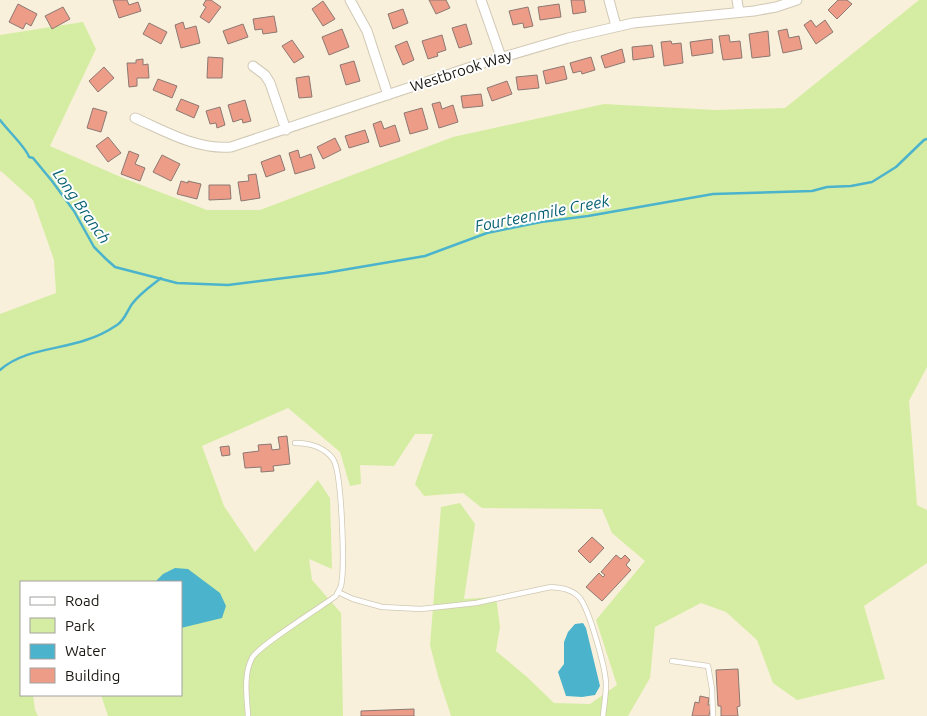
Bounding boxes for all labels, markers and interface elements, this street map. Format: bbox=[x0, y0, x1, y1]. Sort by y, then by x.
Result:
street label: Westbrook Way bbox=[408, 46, 514, 95]
water label: Long Branch bbox=[50, 165, 114, 247]
water label: Fourteenmile Creek bbox=[473, 191, 612, 235]
legend bbox=[20, 581, 182, 696]
text: Road bbox=[65, 592, 100, 609]
text: Park bbox=[65, 617, 95, 634]
text: Water bbox=[65, 642, 106, 659]
text: Building bbox=[65, 667, 120, 684]

